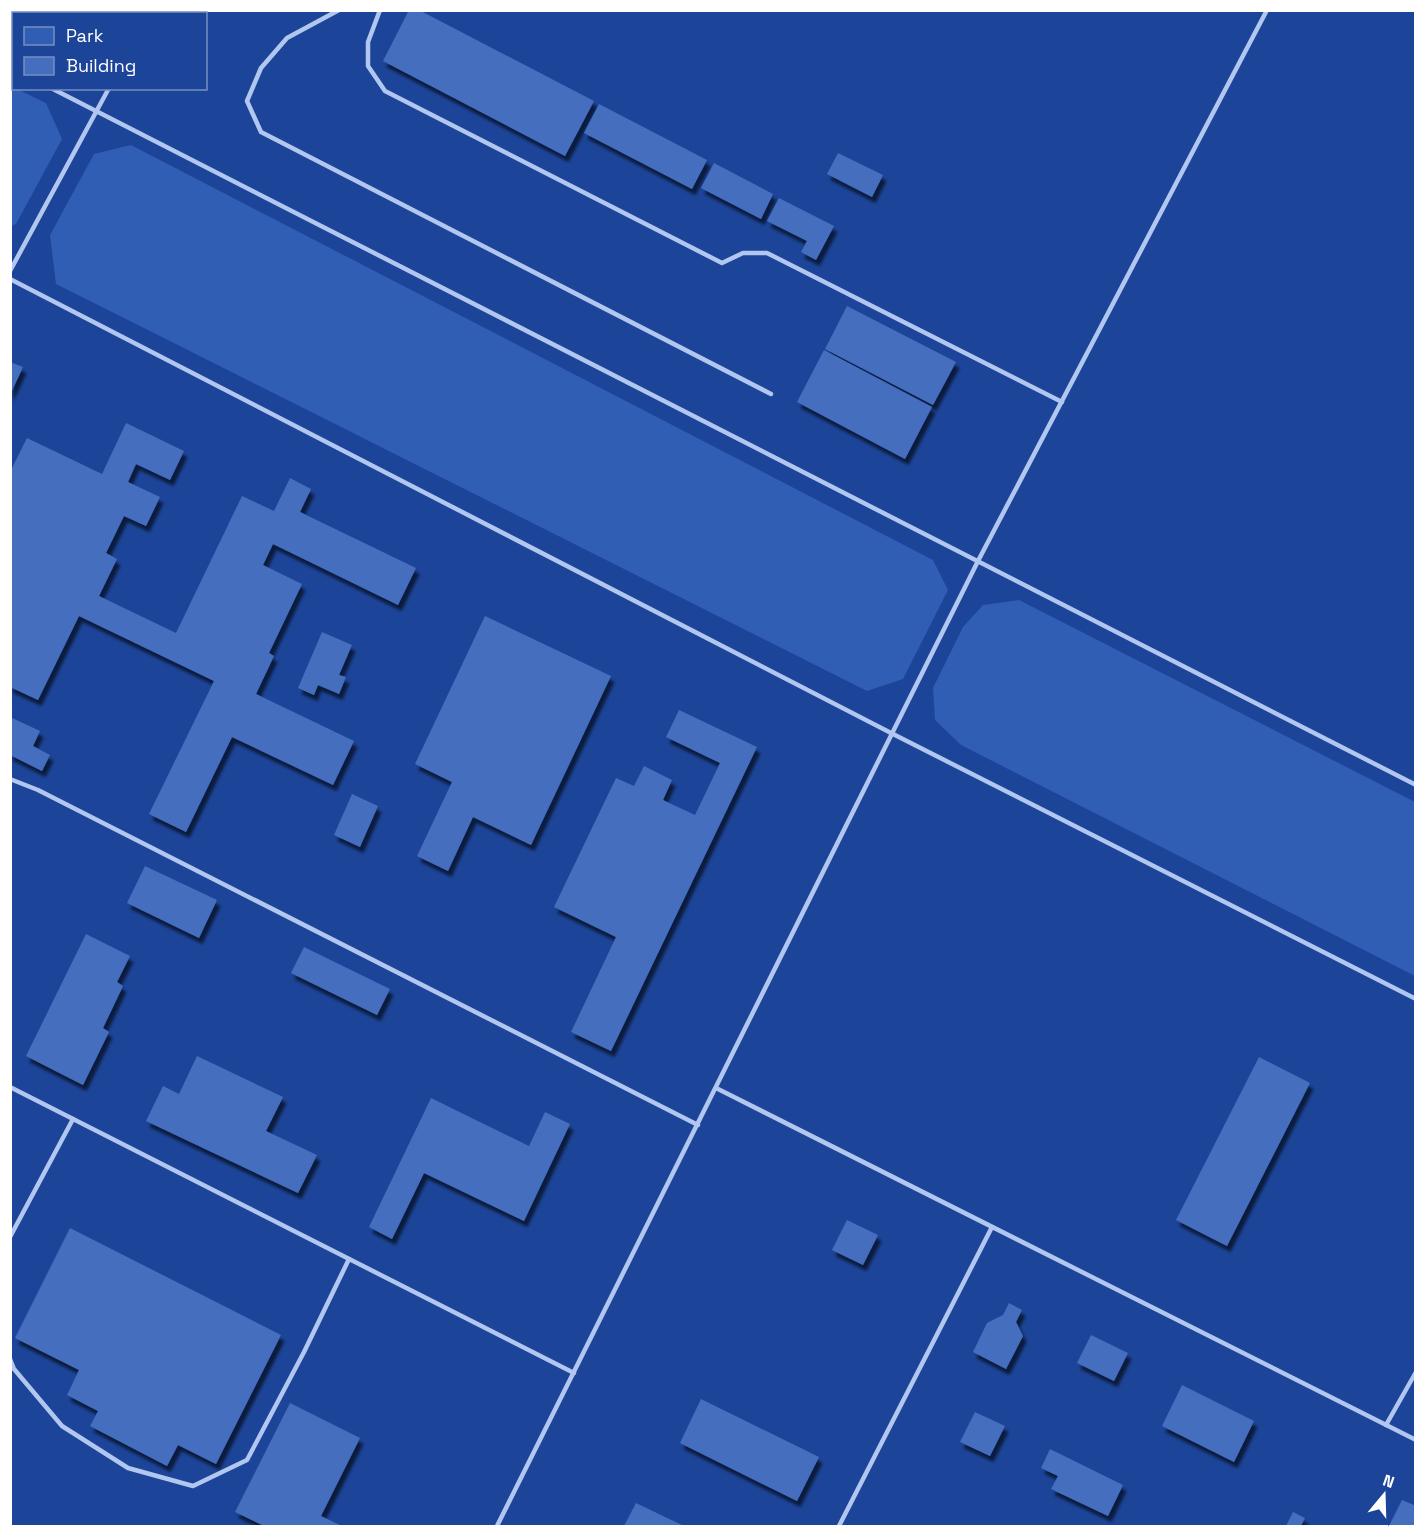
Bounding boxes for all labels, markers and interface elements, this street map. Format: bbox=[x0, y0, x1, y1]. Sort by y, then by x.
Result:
legend bbox=[12, 12, 207, 90]
text: Park bbox=[66, 24, 104, 47]
text: Building bbox=[66, 54, 136, 77]
north arrow bbox=[1354, 1465, 1414, 1525]
text: N bbox=[1380, 1470, 1397, 1493]

